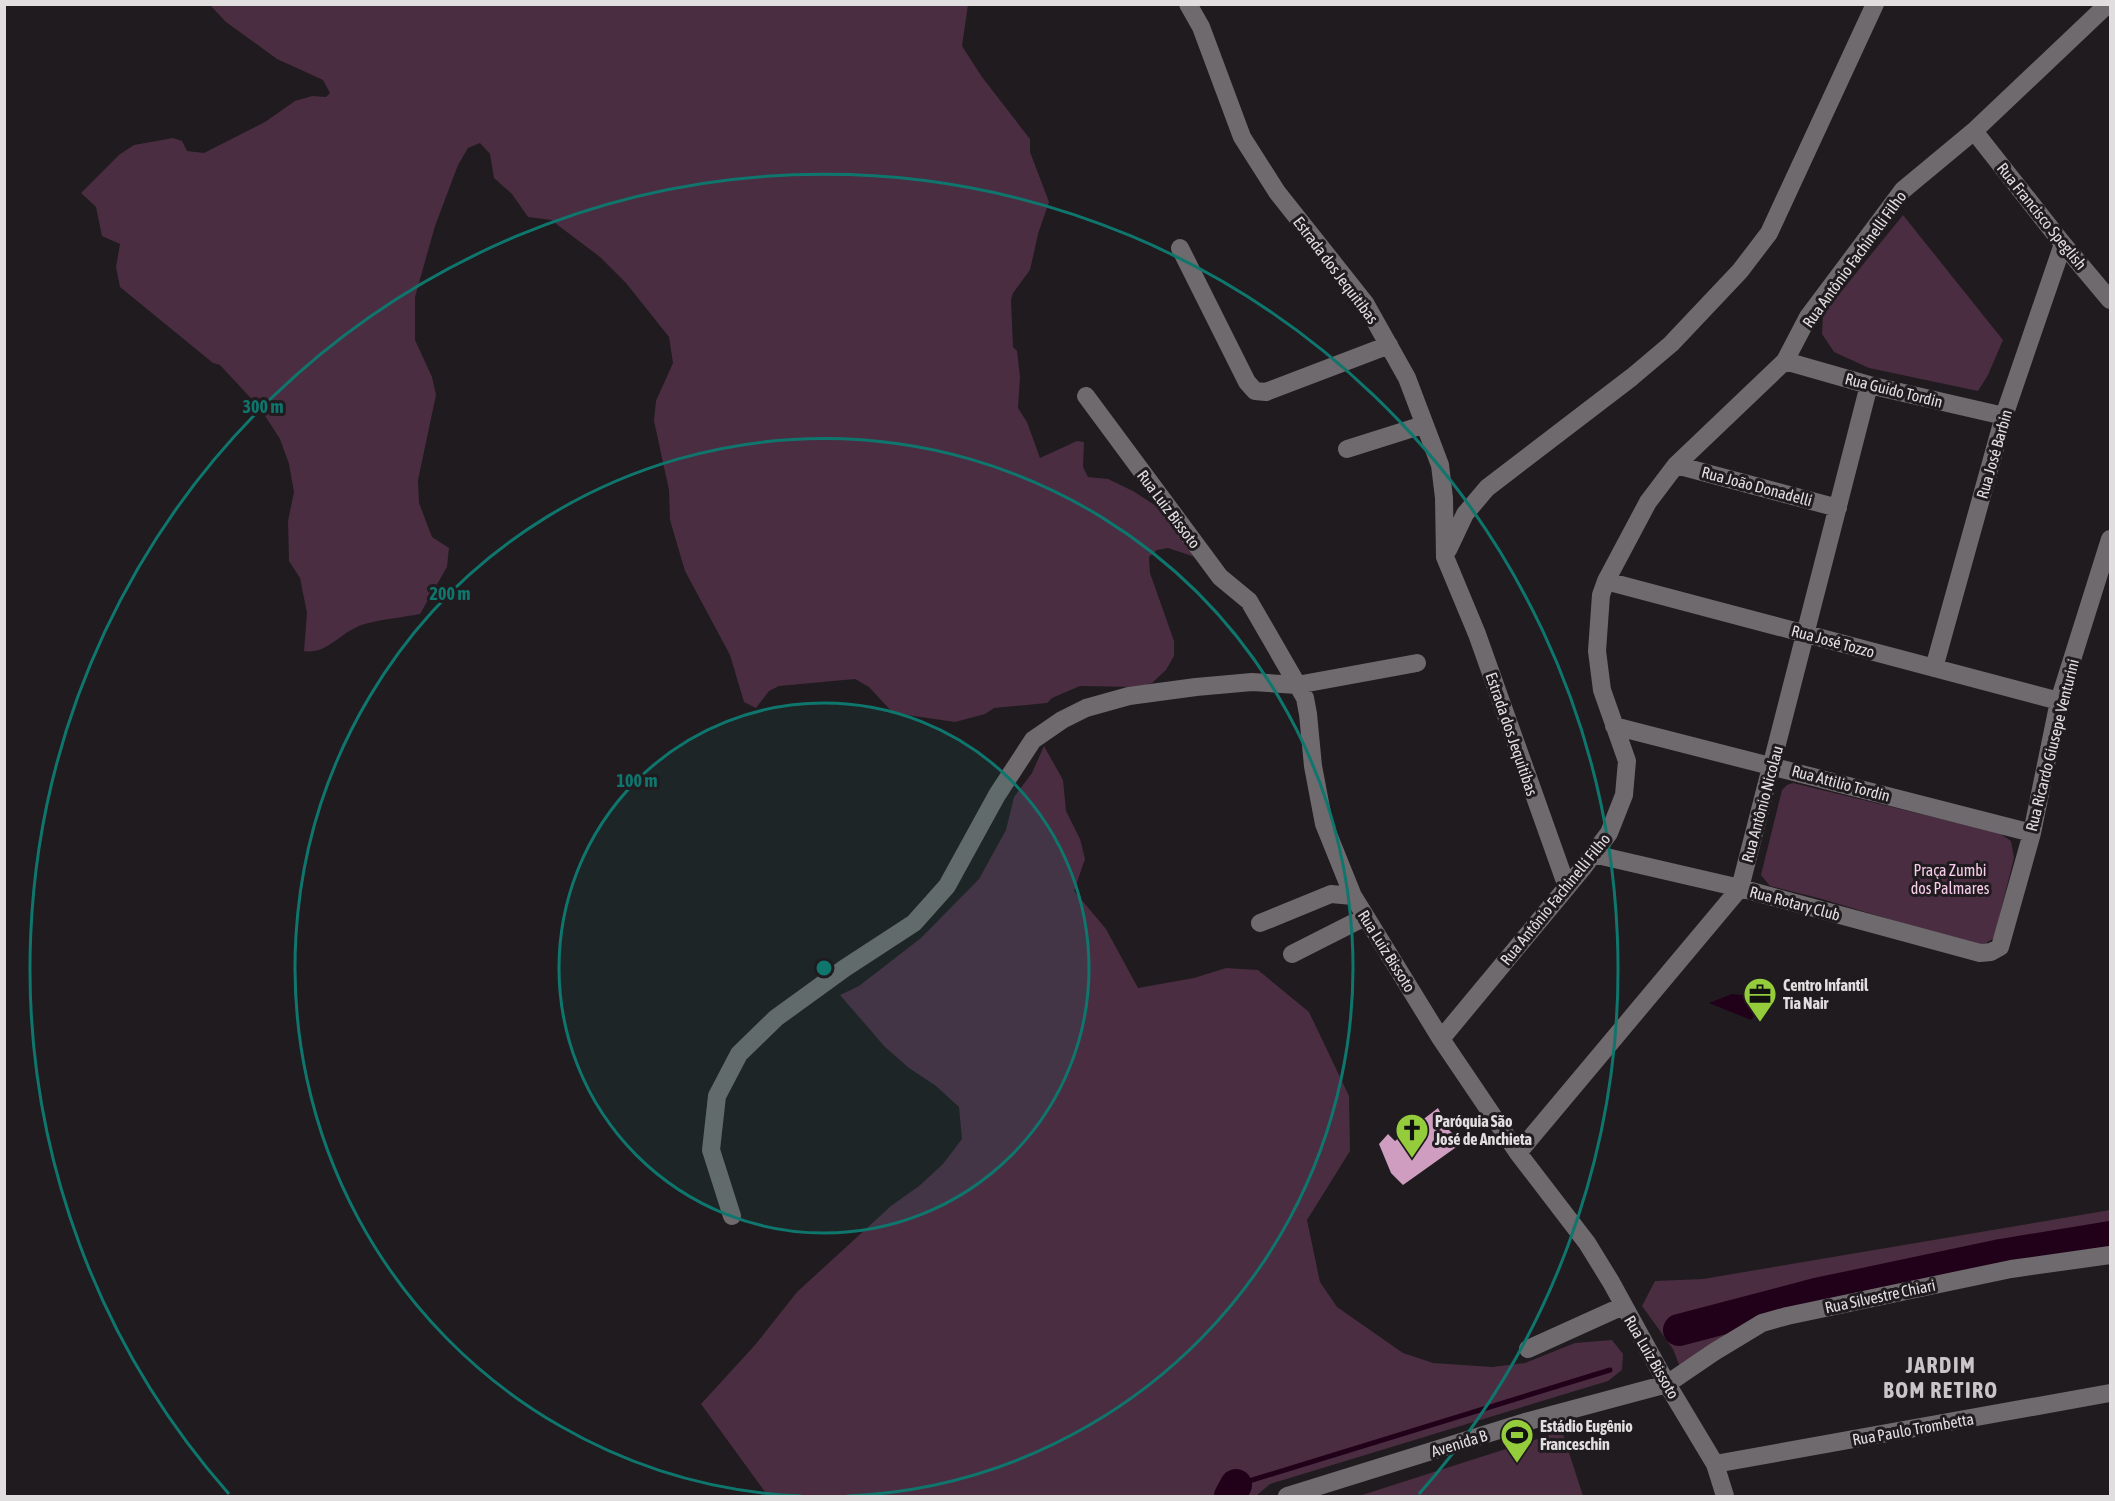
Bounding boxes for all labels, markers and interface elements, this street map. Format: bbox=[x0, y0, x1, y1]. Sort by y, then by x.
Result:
street label: Rua Francisco Speglish bbox=[1993, 159, 2090, 273]
street label: Rua Antônio Fachinelli Filho bbox=[1799, 187, 1909, 331]
street label: Estrada dos Jequitibas bbox=[1289, 213, 1382, 328]
street label: Rua Guido Tordin bbox=[1843, 369, 1945, 411]
text: 300 m bbox=[243, 396, 283, 417]
street label: Rua José Barbin bbox=[1973, 407, 2015, 501]
street label: Rua João Donadelli bbox=[1700, 463, 1814, 509]
street label: Rua Luiz Bissoto bbox=[1134, 466, 1204, 552]
text: 200 m bbox=[430, 583, 470, 604]
street label: Rua José Tozzo bbox=[1789, 621, 1877, 661]
street label: Rua Ricardo Giusepe Venturini bbox=[2022, 657, 2083, 833]
street label: Estrada dos Jequitibas bbox=[1481, 670, 1542, 799]
street label: Rua Antônio Nicolau bbox=[1738, 744, 1786, 864]
street label: Rua Attilio Tordin bbox=[1790, 761, 1892, 805]
text: 100 m bbox=[617, 770, 657, 791]
street label: Rua Antônio Fachinelli Filho bbox=[1496, 830, 1614, 968]
park label: Praça Zumbi dos Palmares bbox=[1911, 861, 1990, 897]
street label: Rua Rotary Club bbox=[1747, 882, 1842, 925]
street label: Rua Luiz Bissoto bbox=[1355, 907, 1419, 995]
centre of rings bbox=[814, 958, 834, 978]
office icon: Centro Infantil Tia Nair bbox=[1742, 976, 1778, 1023]
place label: Centro Infantil Tia Nair bbox=[1783, 976, 1869, 1012]
church icon: Paróquia São José de Anchieta bbox=[1394, 1112, 1430, 1159]
place label: Paróquia São José de Anchieta bbox=[1434, 1112, 1532, 1148]
street label: Rua Silvestre Chiari bbox=[1823, 1276, 1937, 1316]
street label: Rua Luiz Bissoto bbox=[1621, 1312, 1683, 1402]
district label: JARDIM BOM RETIRO bbox=[1883, 1352, 1999, 1403]
street label: Rua Paulo Trombetta bbox=[1851, 1409, 1975, 1449]
sports icon: Estádio Eugênio Franceschin bbox=[1499, 1417, 1535, 1464]
place label: Estádio Eugênio Franceschin bbox=[1540, 1417, 1633, 1453]
street label: Avenida B bbox=[1429, 1426, 1490, 1460]

